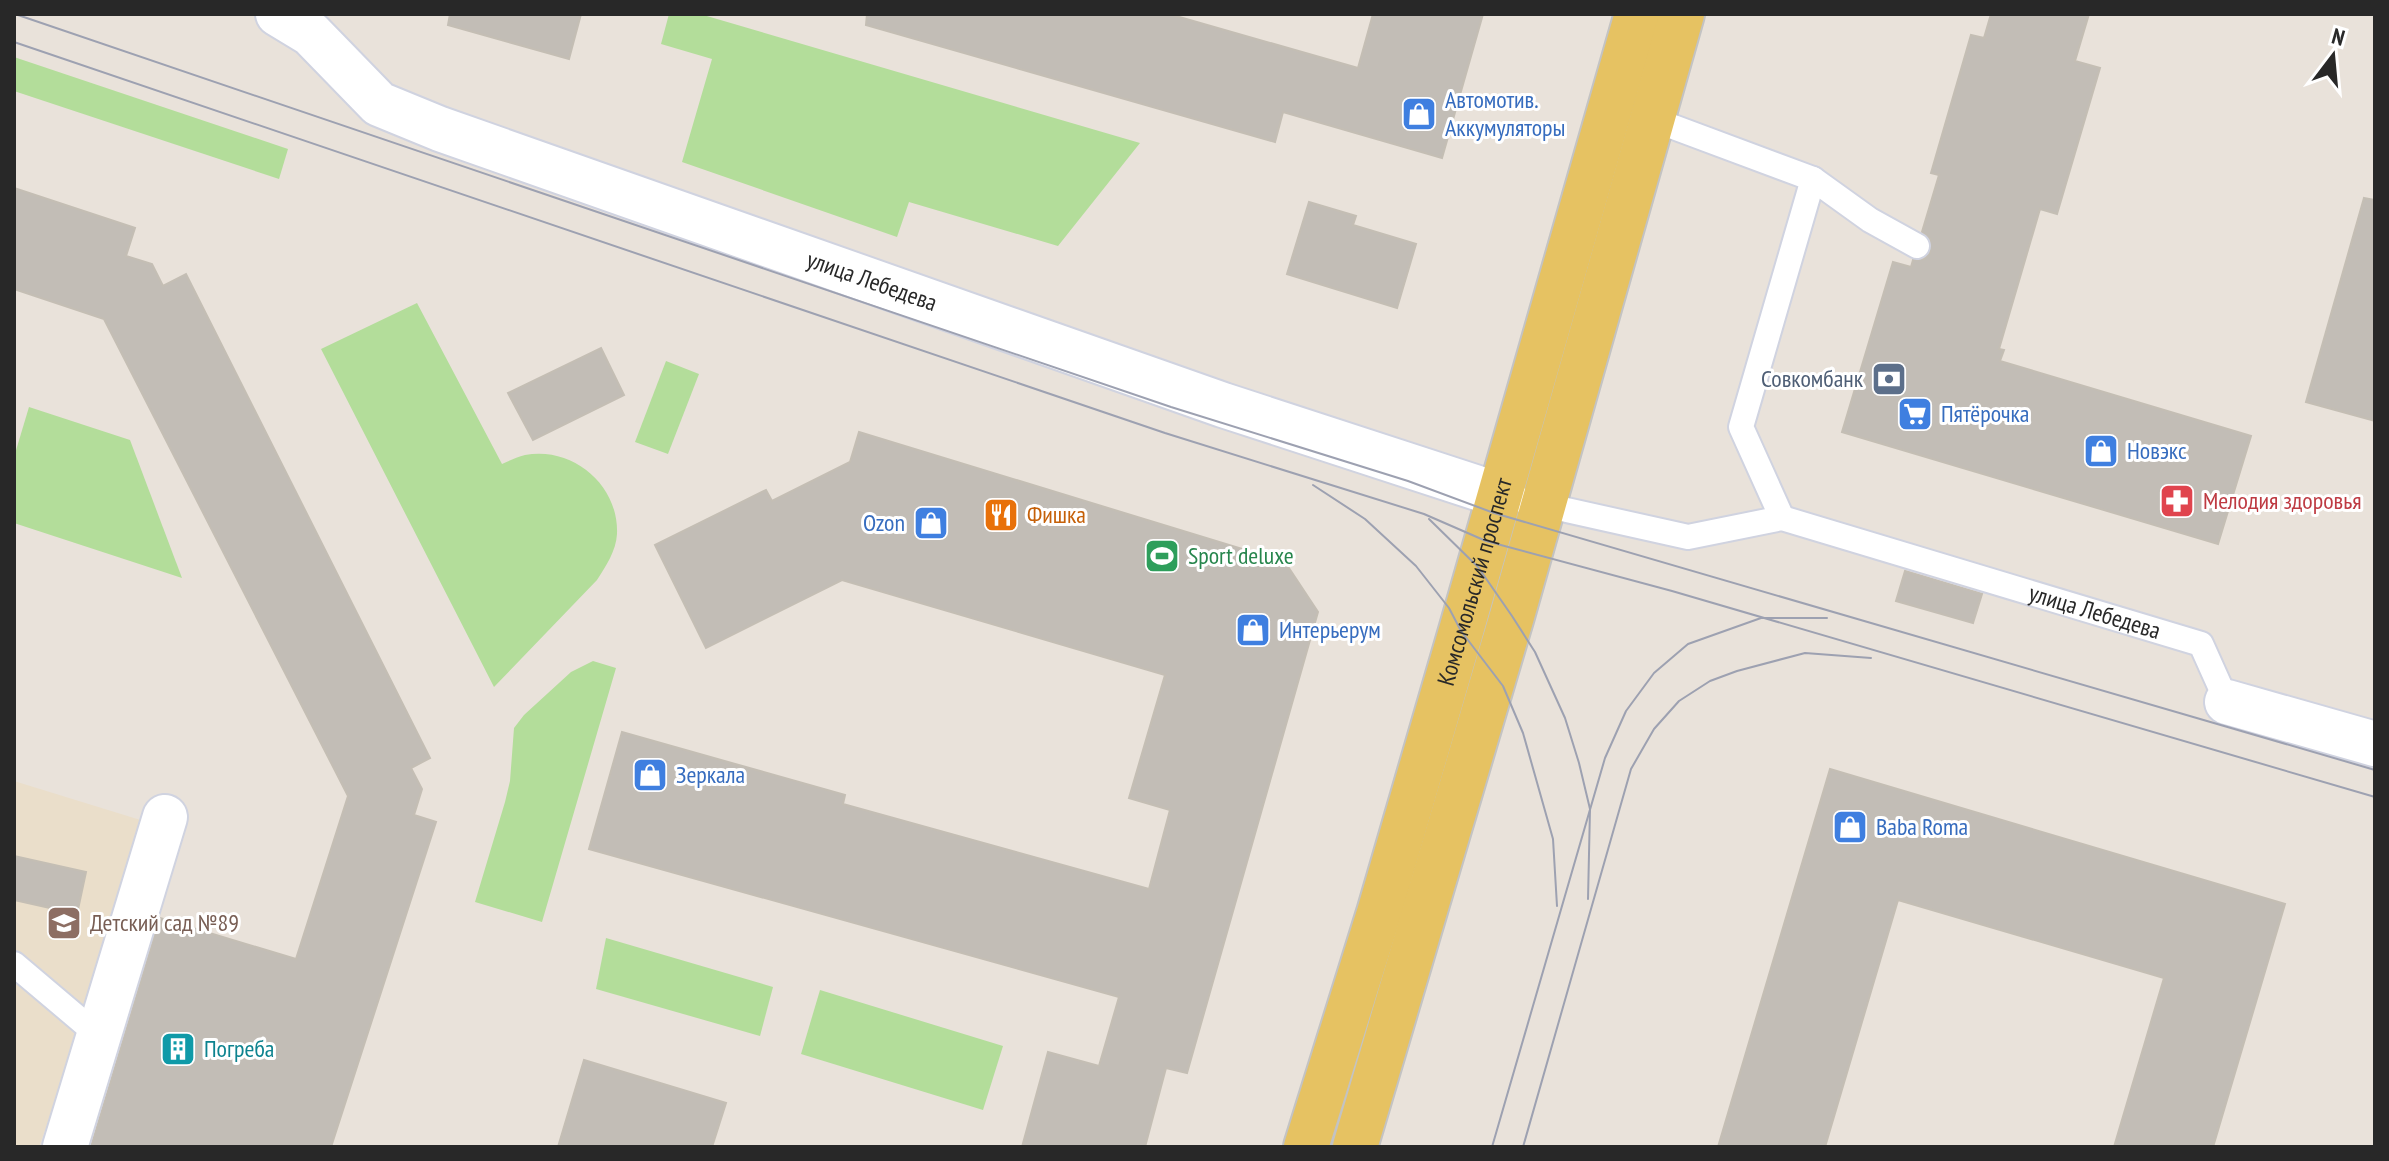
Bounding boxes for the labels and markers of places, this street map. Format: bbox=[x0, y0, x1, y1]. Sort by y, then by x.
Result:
place label: Автомотив. Аккумуляторы bbox=[1445, 84, 1565, 143]
shop icon: Автомотив. Аккумуляторы bbox=[1400, 95, 1438, 133]
bank icon: Совкомбанк bbox=[1870, 360, 1908, 398]
place label: Совкомбанк bbox=[1761, 363, 1864, 394]
supermarket icon: Пятёрочка bbox=[1896, 395, 1934, 433]
place label: Пятёрочка bbox=[1941, 398, 2029, 429]
shop icon: Новэкс bbox=[2082, 432, 2120, 470]
place label: Новэкс bbox=[2127, 435, 2187, 466]
pharmacy icon: Мелодия здоровья bbox=[2158, 482, 2196, 520]
place label: Мелодия здоровья bbox=[2203, 485, 2362, 516]
restaurant icon: Фишка bbox=[982, 496, 1020, 534]
place label: Фишка bbox=[1027, 499, 1086, 530]
shop icon: Ozon bbox=[912, 504, 950, 542]
place label: Ozon bbox=[863, 507, 905, 538]
sports icon: Sport deluxe bbox=[1143, 537, 1181, 575]
place label: Sport deluxe bbox=[1188, 540, 1294, 571]
shop icon: Интерьерум bbox=[1234, 611, 1272, 649]
place label: Интерьерум bbox=[1279, 614, 1381, 645]
shop icon: Зеркала bbox=[631, 756, 669, 794]
place label: Зеркала bbox=[676, 759, 745, 790]
shop icon: Baba Roma bbox=[1831, 808, 1869, 846]
place label: Baba Roma bbox=[1876, 811, 1968, 842]
school or university icon: Детский сад №89 bbox=[45, 904, 83, 942]
place label: Детский сад №89 bbox=[90, 907, 239, 938]
building icon: Погреба bbox=[159, 1030, 197, 1068]
place label: Погреба bbox=[204, 1033, 274, 1064]

